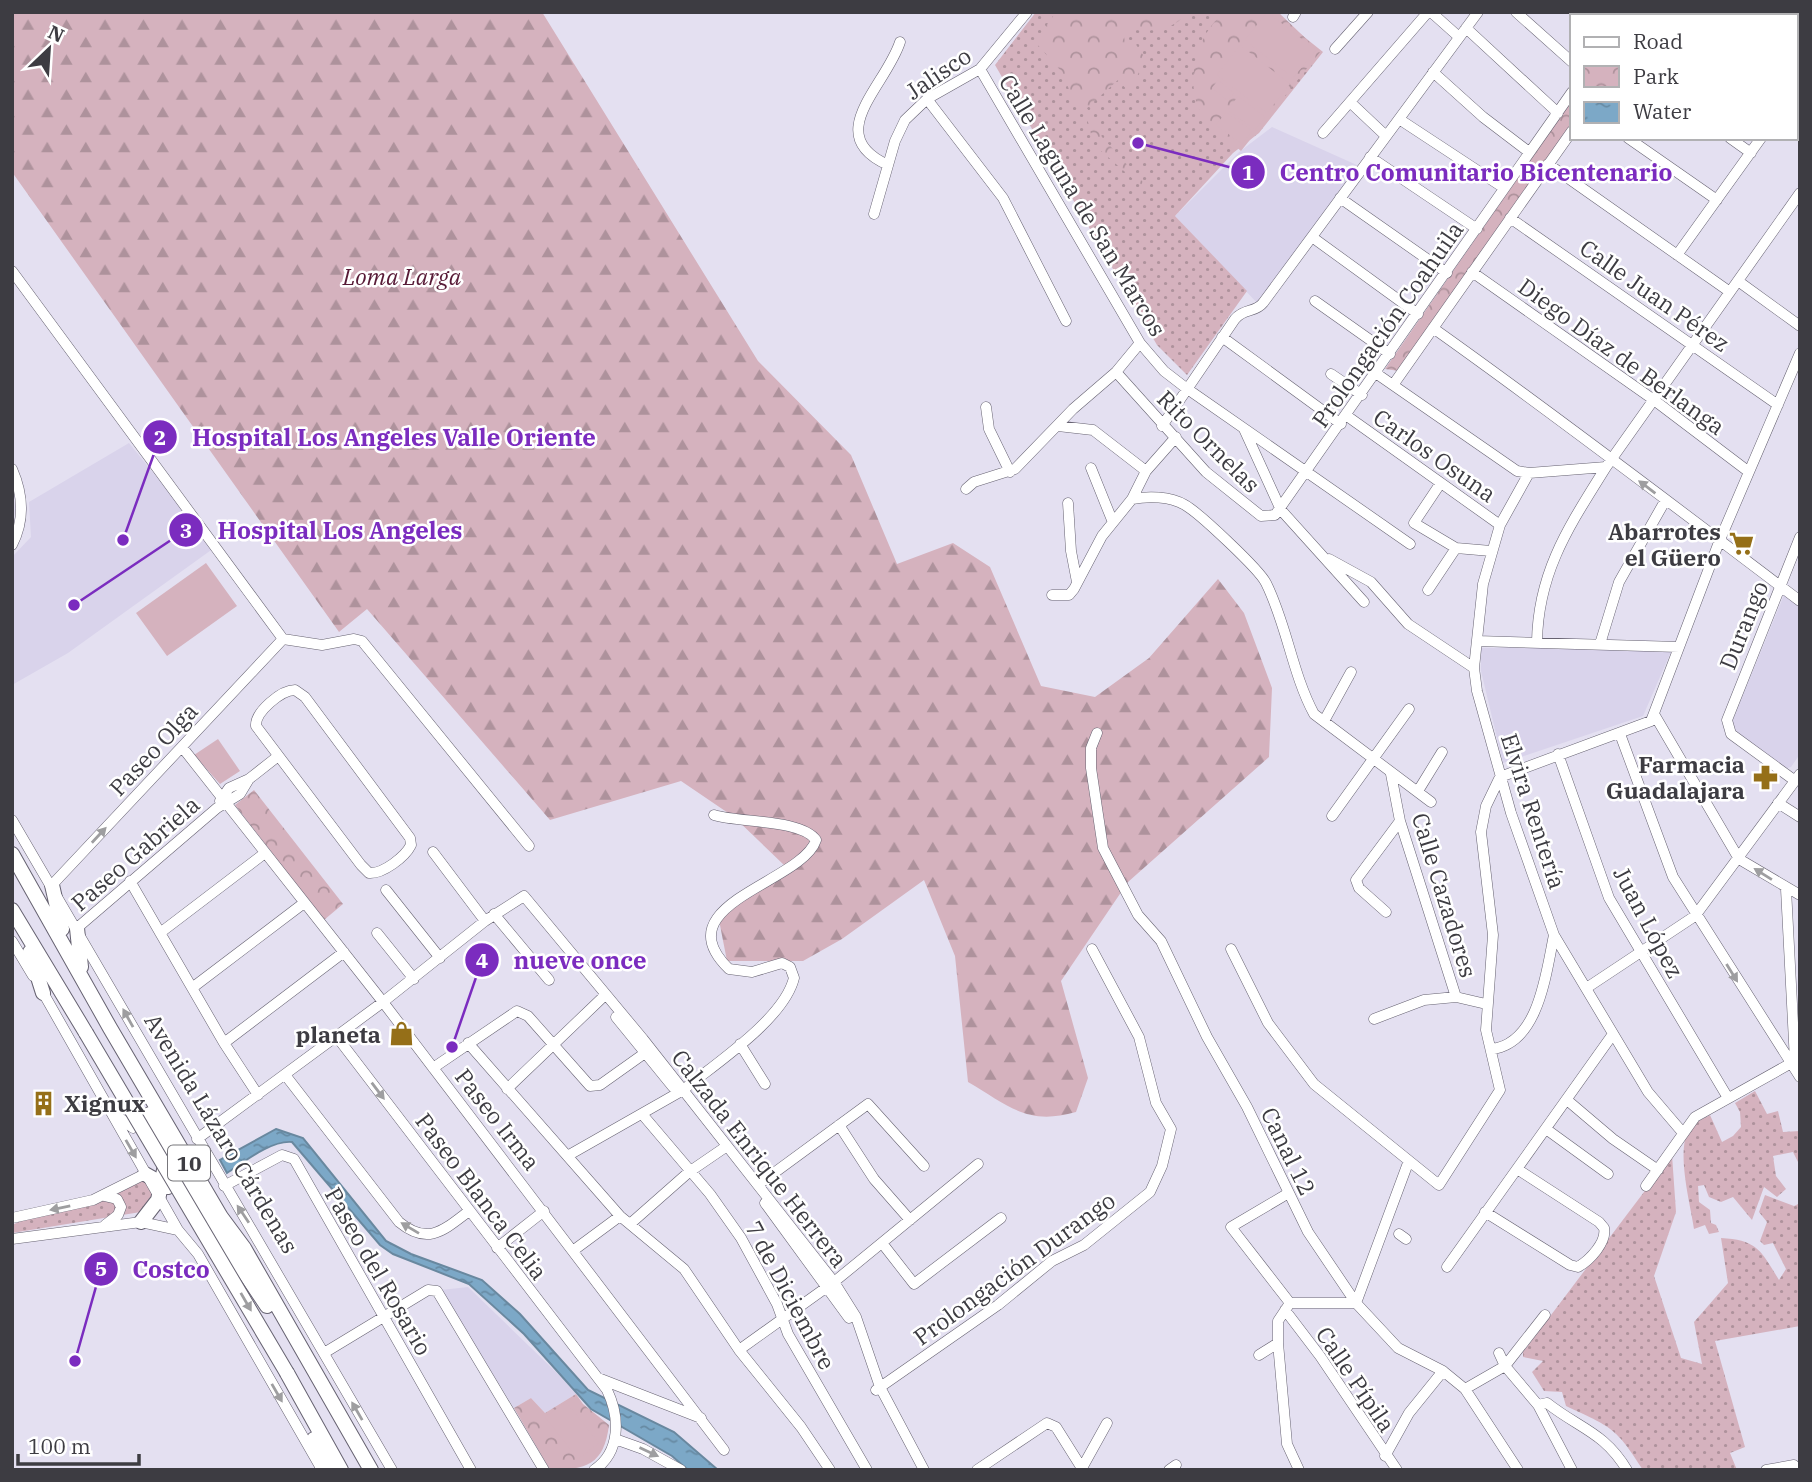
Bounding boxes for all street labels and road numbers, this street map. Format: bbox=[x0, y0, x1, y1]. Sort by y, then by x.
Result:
street label: Jalisco bbox=[899, 40, 977, 106]
street label: Calle Laguna de San Marcos bbox=[993, 68, 1173, 342]
street label: Prolongación Coahuila bbox=[1305, 215, 1469, 433]
street label: Calle Juan Pérez bbox=[1574, 232, 1736, 358]
street label: Diego Díaz de Berlanga bbox=[1513, 271, 1731, 441]
street label: Rito Ornelas bbox=[1151, 383, 1267, 499]
street label: Carlos Osuna bbox=[1368, 402, 1502, 508]
street label: Durango bbox=[1712, 576, 1774, 674]
street label: Paseo Olga bbox=[102, 696, 204, 802]
street label: Elvira Rentería bbox=[1495, 729, 1573, 893]
street label: Paseo Gabriela bbox=[65, 789, 205, 917]
street label: Calle Cazadores bbox=[1406, 809, 1484, 981]
street label: Juan López bbox=[1607, 861, 1691, 983]
street label: Avenida Lázaro Cárdenas bbox=[138, 1008, 306, 1258]
street label: Calzada Enrique Herrera bbox=[665, 1043, 855, 1273]
street label: Paseo Irma bbox=[449, 1062, 547, 1176]
street label: Canal 12 bbox=[1255, 1102, 1323, 1200]
street label: Paseo Blanca Celia bbox=[409, 1107, 555, 1285]
road number: 10 bbox=[168, 1146, 210, 1180]
street label: Paseo del Rosario bbox=[319, 1182, 439, 1360]
street label: Prolongación Durango bbox=[907, 1185, 1121, 1351]
street label: 7 de Diciembre bbox=[739, 1216, 843, 1374]
street label: Calle Pípila bbox=[1310, 1320, 1402, 1438]

